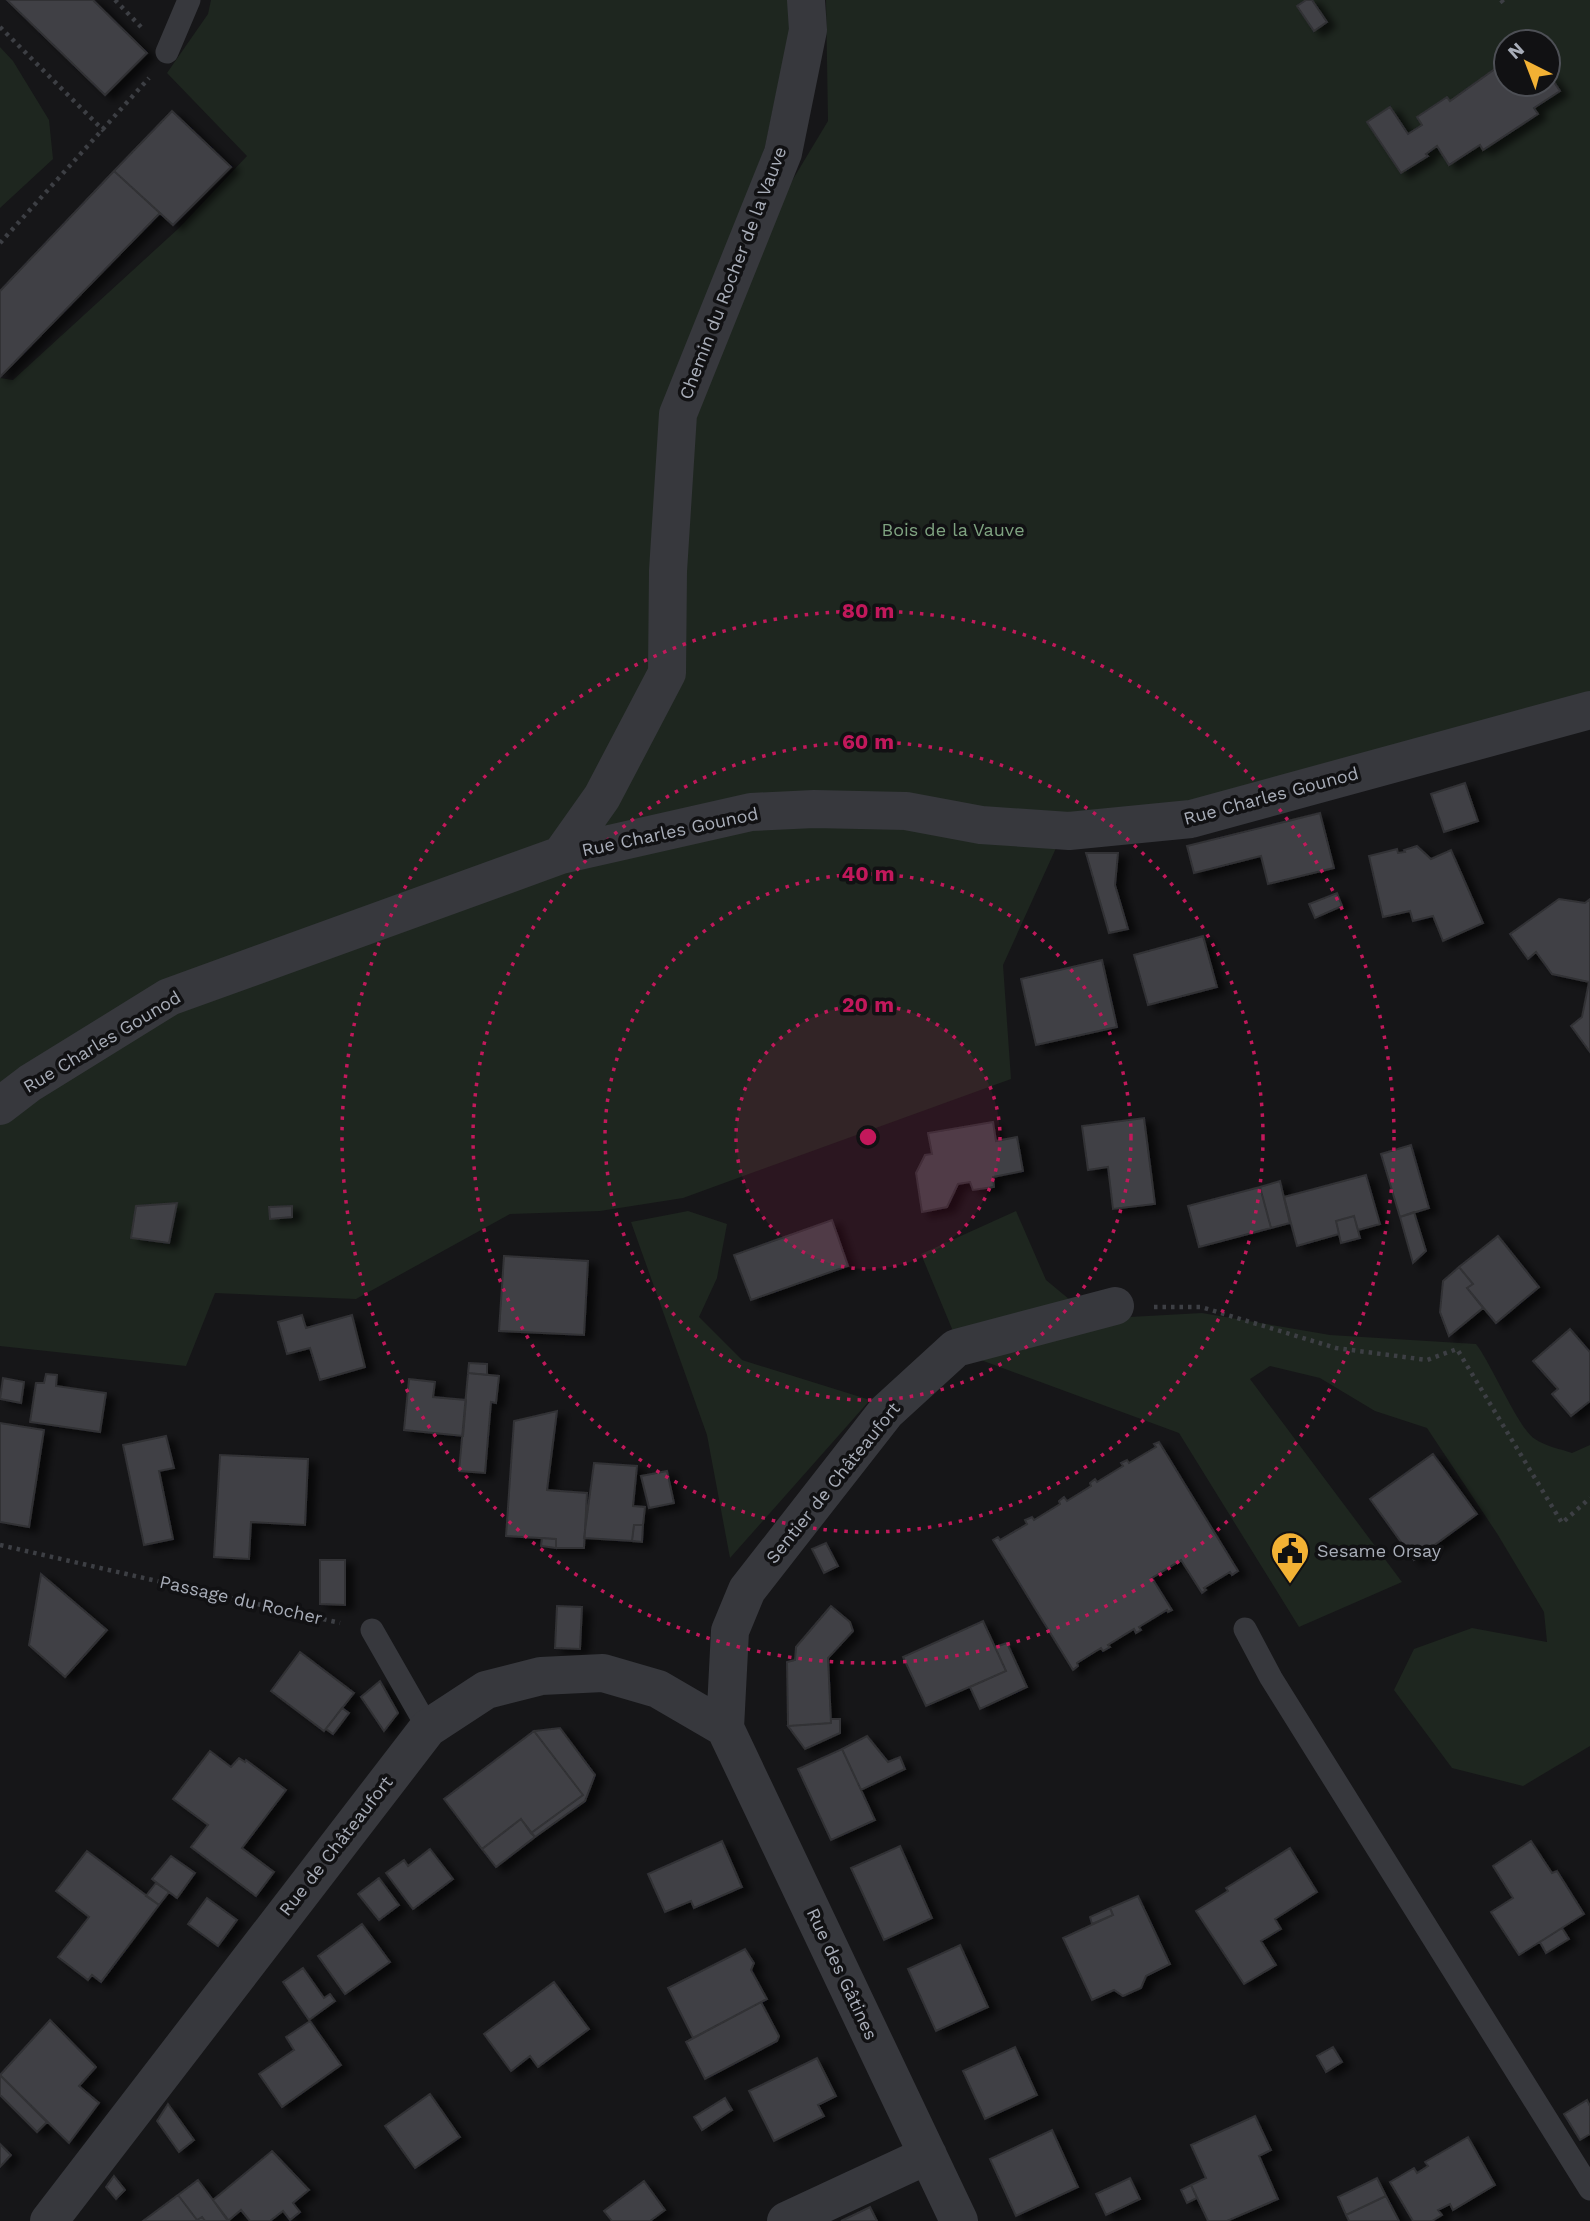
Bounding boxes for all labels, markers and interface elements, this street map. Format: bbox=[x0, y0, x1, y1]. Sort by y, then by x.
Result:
north arrow bbox=[1492, 28, 1562, 98]
text: N bbox=[1503, 37, 1529, 64]
street label: Chemin du Rocher de la Vauve bbox=[675, 143, 791, 402]
park label: Bois de la Vauve bbox=[881, 519, 1025, 540]
text: 80 m bbox=[842, 598, 894, 623]
text: 60 m bbox=[842, 729, 894, 754]
street label: Rue Charles Gounod bbox=[1181, 762, 1361, 829]
street label: Rue Charles Gounod bbox=[580, 803, 760, 861]
text: 40 m bbox=[842, 861, 894, 886]
street label: Rue Charles Gounod bbox=[19, 986, 184, 1097]
text: 20 m bbox=[842, 992, 894, 1017]
centre of rings bbox=[856, 1125, 880, 1149]
street label: Sentier de Châteaufort bbox=[761, 1398, 904, 1567]
public building icon: Sesame Orsay bbox=[1269, 1530, 1311, 1585]
place label: Sesame Orsay bbox=[1317, 1540, 1442, 1561]
street label: Passage du Rocher bbox=[158, 1571, 325, 1628]
street label: Rue de Châteaufort bbox=[274, 1771, 397, 1920]
street label: Rue des Gâtines bbox=[803, 1905, 882, 2043]

